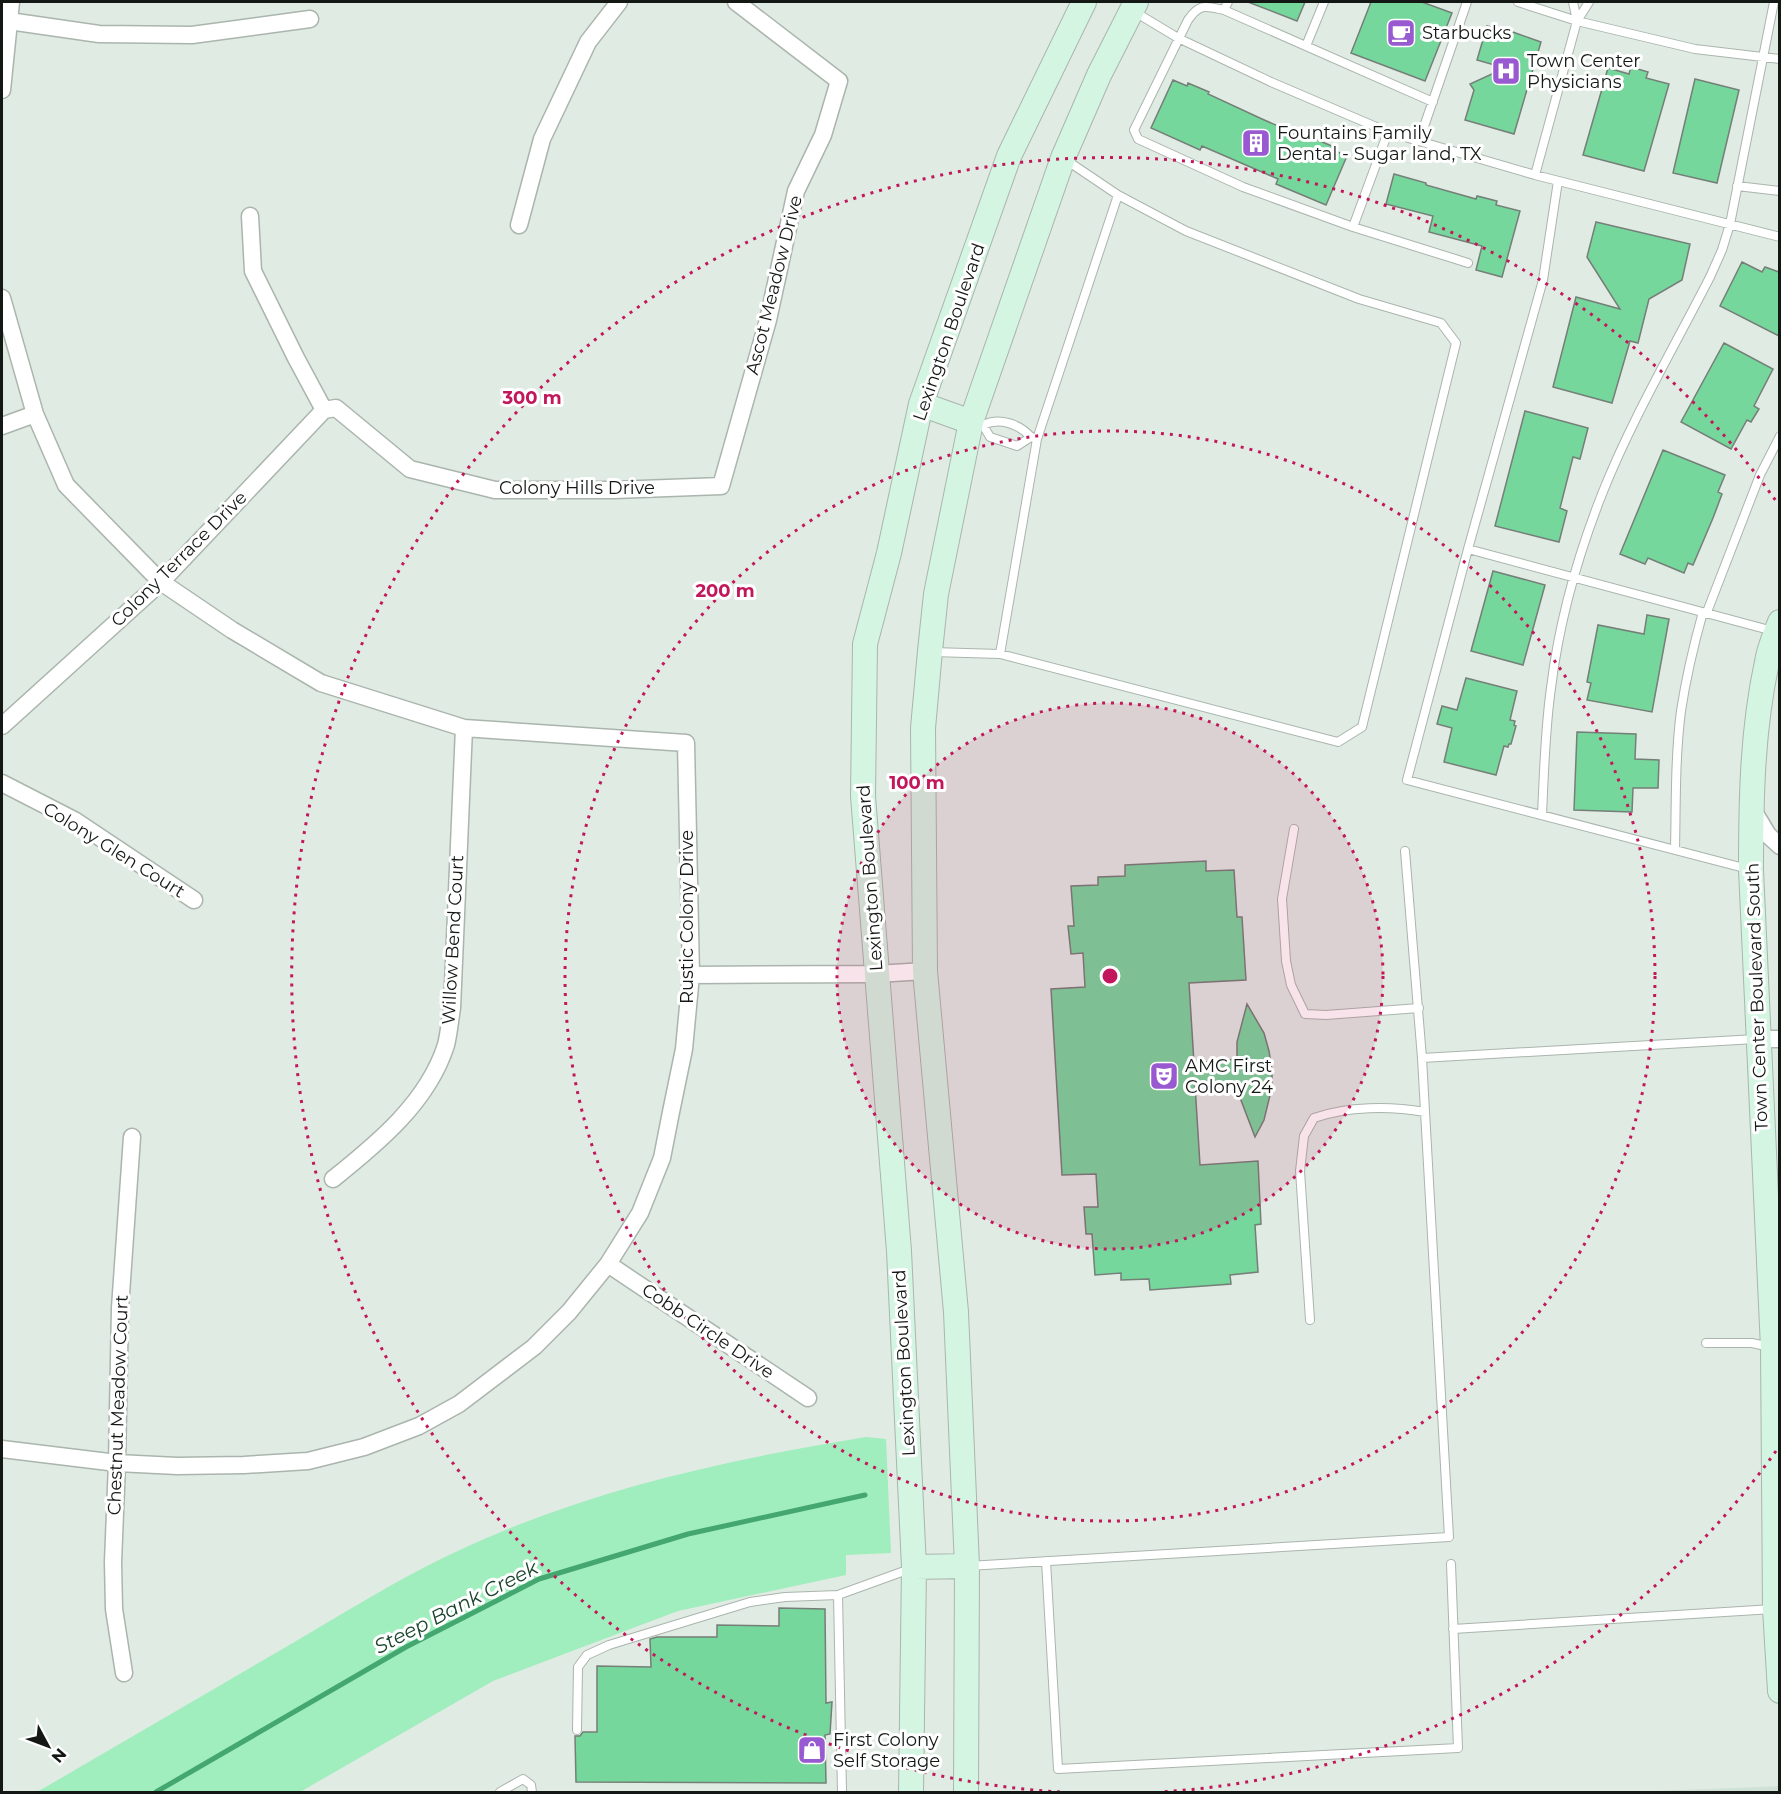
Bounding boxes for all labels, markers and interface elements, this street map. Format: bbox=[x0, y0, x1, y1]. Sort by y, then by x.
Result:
cafe icon: Starbucks bbox=[1385, 17, 1417, 49]
place label: Starbucks bbox=[1422, 22, 1511, 44]
place label: Town Center Physicians bbox=[1527, 50, 1641, 93]
hospital icon: Town Center Physicians bbox=[1490, 55, 1522, 87]
place label: Fountains Family Dental - Sugar land, TX bbox=[1277, 122, 1482, 165]
building icon: Fountains Family Dental - Sugar land, TX bbox=[1240, 127, 1272, 159]
street label: Ascot Meadow Drive bbox=[741, 193, 807, 377]
street label: Lexington Boulevard bbox=[908, 240, 990, 424]
text: 300 m bbox=[501, 387, 562, 409]
street label: Colony Hills Drive bbox=[499, 477, 655, 499]
street label: Colony Terrace Drive bbox=[106, 486, 252, 632]
text: 200 m bbox=[695, 580, 755, 602]
text: 100 m bbox=[889, 772, 945, 794]
street label: Lexington Boulevard bbox=[853, 784, 887, 972]
street label: Colony Glen Court bbox=[39, 797, 189, 903]
street label: Rustic Colony Drive bbox=[676, 830, 698, 1004]
street label: Willow Bend Court bbox=[438, 855, 468, 1025]
street label: Town Center Boulevard South bbox=[1741, 862, 1773, 1132]
centre of rings bbox=[1100, 966, 1120, 986]
place label: AMC First Colony 24 bbox=[1185, 1055, 1273, 1098]
theatre icon: AMC First Colony 24 bbox=[1148, 1060, 1180, 1092]
street label: Lexington Boulevard bbox=[888, 1269, 920, 1457]
street label: Cobb Circle Drive bbox=[638, 1279, 778, 1384]
street label: Chestnut Meadow Court bbox=[103, 1294, 133, 1516]
water label: Steep Bank Creek bbox=[370, 1555, 543, 1659]
north arrow bbox=[18, 1716, 78, 1776]
place label: First Colony Self Storage bbox=[833, 1729, 940, 1772]
shop icon: First Colony Self Storage bbox=[796, 1734, 828, 1766]
text: N bbox=[48, 1744, 70, 1767]

